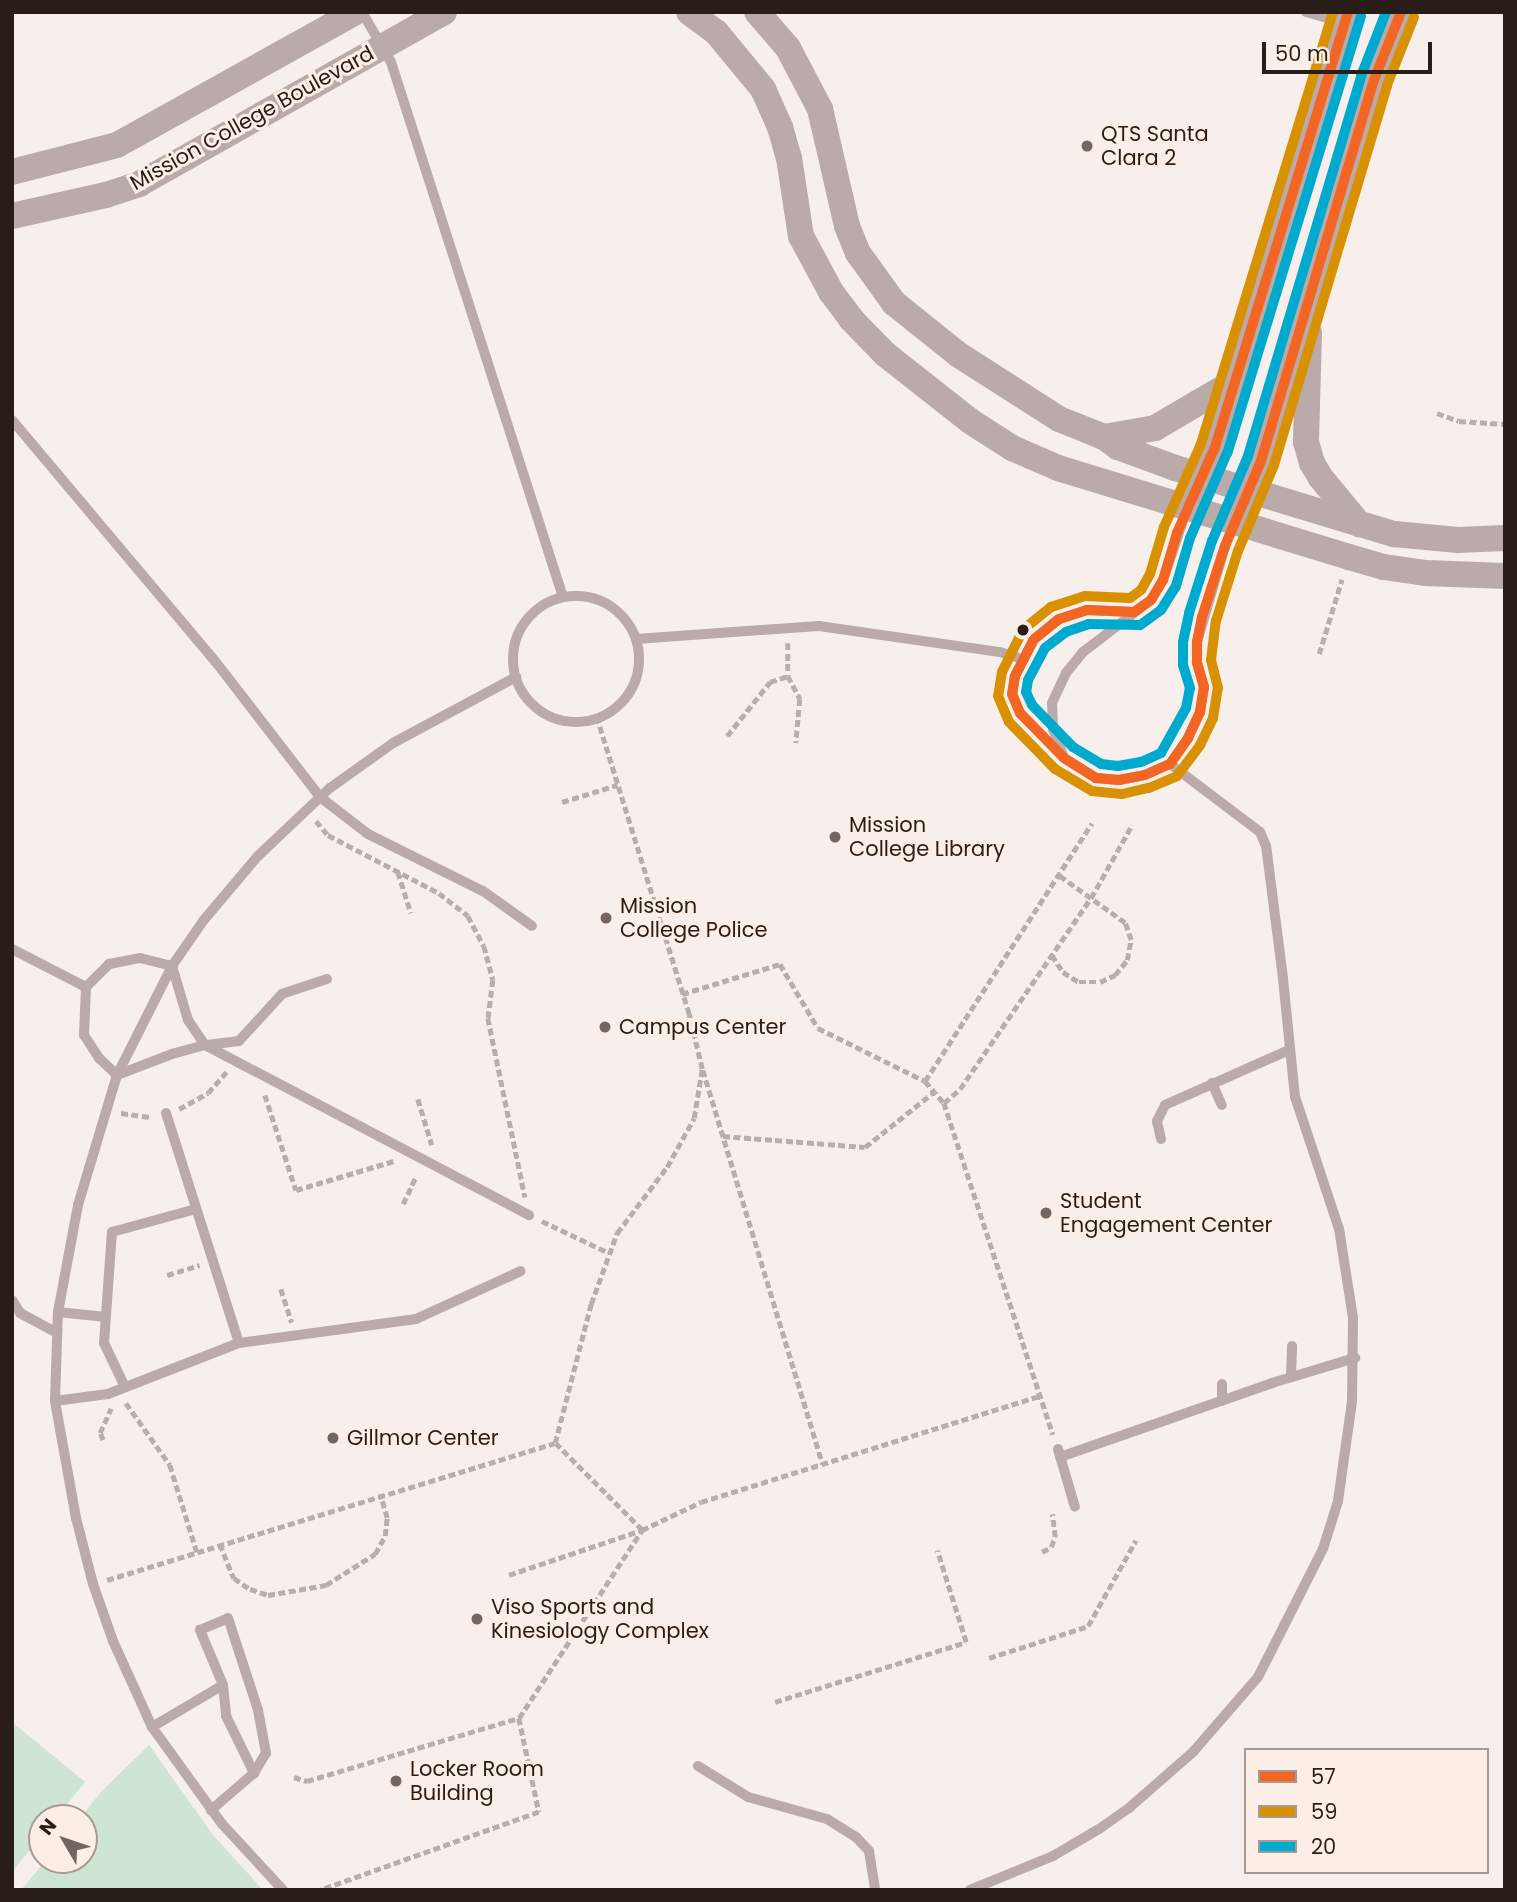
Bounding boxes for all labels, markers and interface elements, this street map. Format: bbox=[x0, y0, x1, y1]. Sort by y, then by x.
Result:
scale bar bbox=[1265, 28, 1435, 72]
text: 50 m bbox=[1275, 39, 1329, 68]
street label: Mission College Boulevard bbox=[126, 40, 378, 196]
place label: QTS Santa Clara 2 bbox=[1101, 121, 1209, 171]
marker: QTS Santa Clara 2 bbox=[1079, 138, 1095, 154]
unlabelled marker bbox=[1016, 623, 1030, 637]
place label: Mission College Library bbox=[849, 812, 1005, 862]
marker: Mission College Library bbox=[827, 829, 843, 845]
place label: Mission College Police bbox=[620, 893, 768, 943]
marker: Mission College Police bbox=[598, 910, 614, 926]
place label: Campus Center bbox=[619, 1014, 786, 1040]
marker: Campus Center bbox=[597, 1019, 613, 1035]
place label: Student Engagement Center bbox=[1060, 1188, 1272, 1238]
marker: Student Engagement Center bbox=[1038, 1205, 1054, 1221]
place label: Gillmor Center bbox=[347, 1425, 499, 1451]
marker: Gillmor Center bbox=[325, 1430, 341, 1446]
place label: Viso Sports and Kinesiology Complex bbox=[491, 1594, 709, 1644]
marker: Viso Sports and Kinesiology Complex bbox=[469, 1611, 485, 1627]
legend bbox=[1244, 1748, 1489, 1874]
place label: Locker Room Building bbox=[410, 1756, 544, 1806]
text: 57 bbox=[1311, 1762, 1336, 1791]
marker: Locker Room Building bbox=[388, 1773, 404, 1789]
text: 59 bbox=[1311, 1797, 1337, 1826]
north arrow bbox=[28, 1804, 98, 1874]
text: N bbox=[33, 1813, 63, 1841]
text: 20 bbox=[1311, 1832, 1336, 1861]

